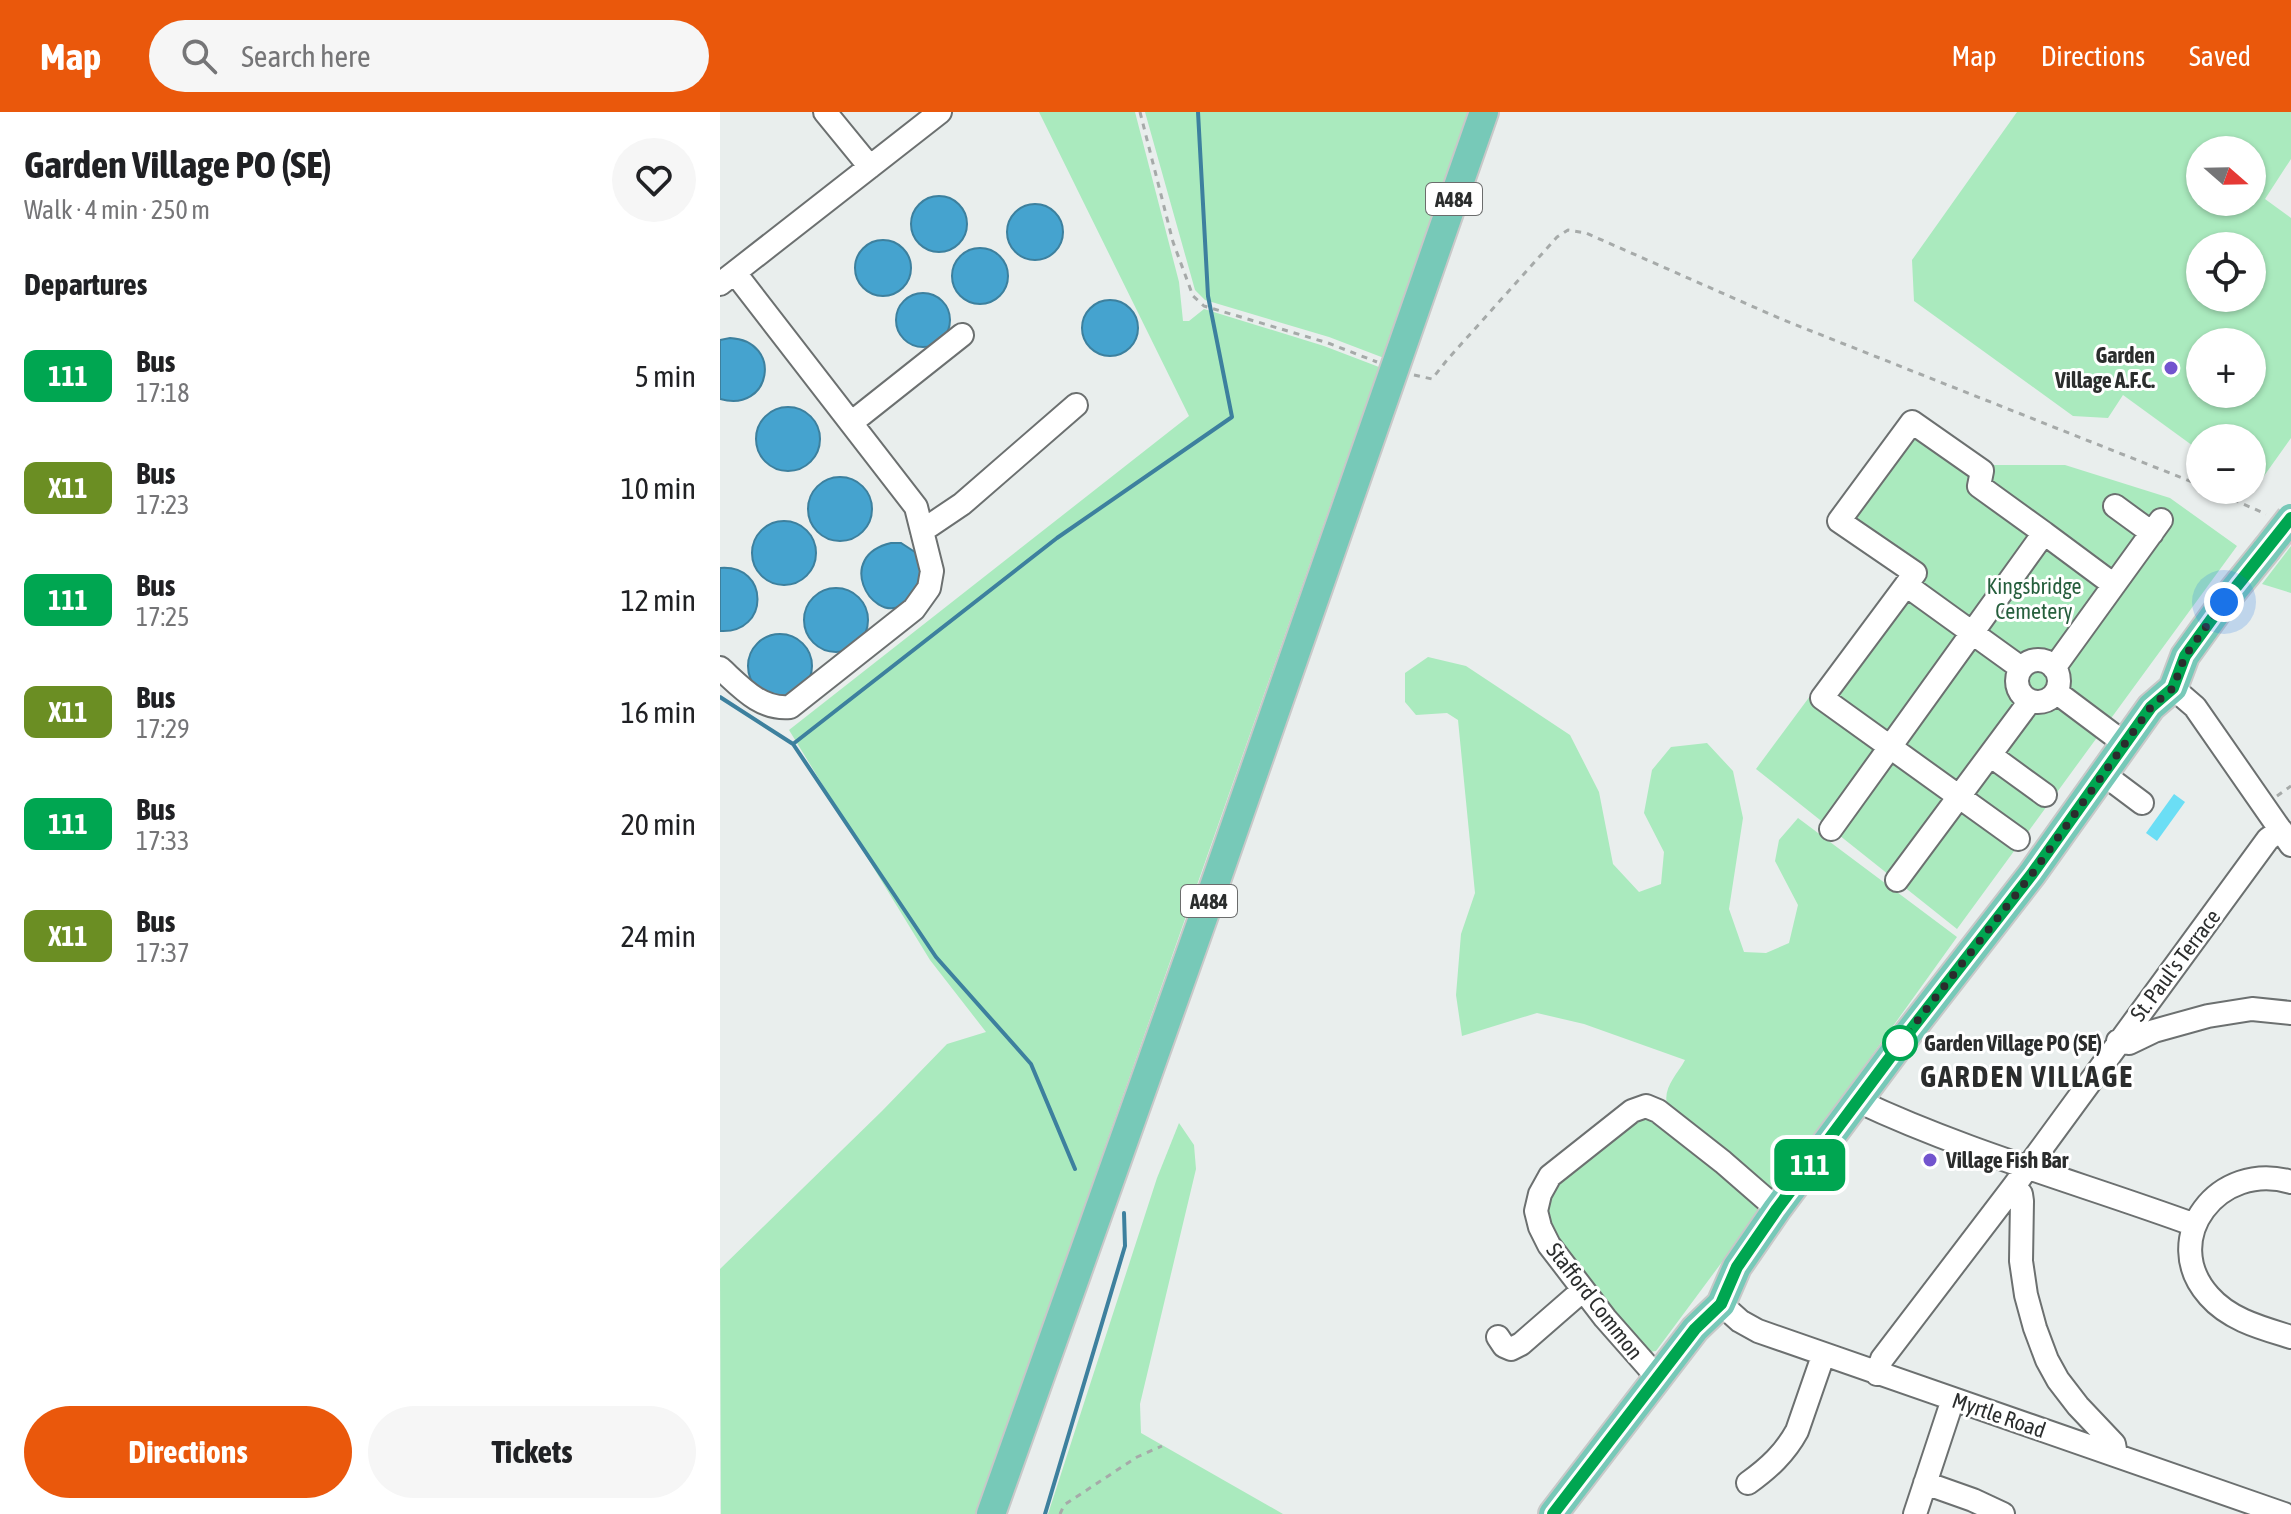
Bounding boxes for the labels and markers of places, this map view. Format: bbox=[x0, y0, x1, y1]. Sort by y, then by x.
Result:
place label: Garden Village A.F.C. bbox=[2054, 342, 2155, 393]
marker: Garden Village A.F.C. bbox=[2162, 359, 2180, 377]
marker: Garden Village PO (SE) bbox=[1883, 1026, 1917, 1060]
place label: Garden Village PO (SE) bbox=[1924, 1030, 2102, 1056]
place label: Village Fish Bar bbox=[1945, 1147, 2069, 1173]
marker: Village Fish Bar bbox=[1921, 1151, 1939, 1169]

